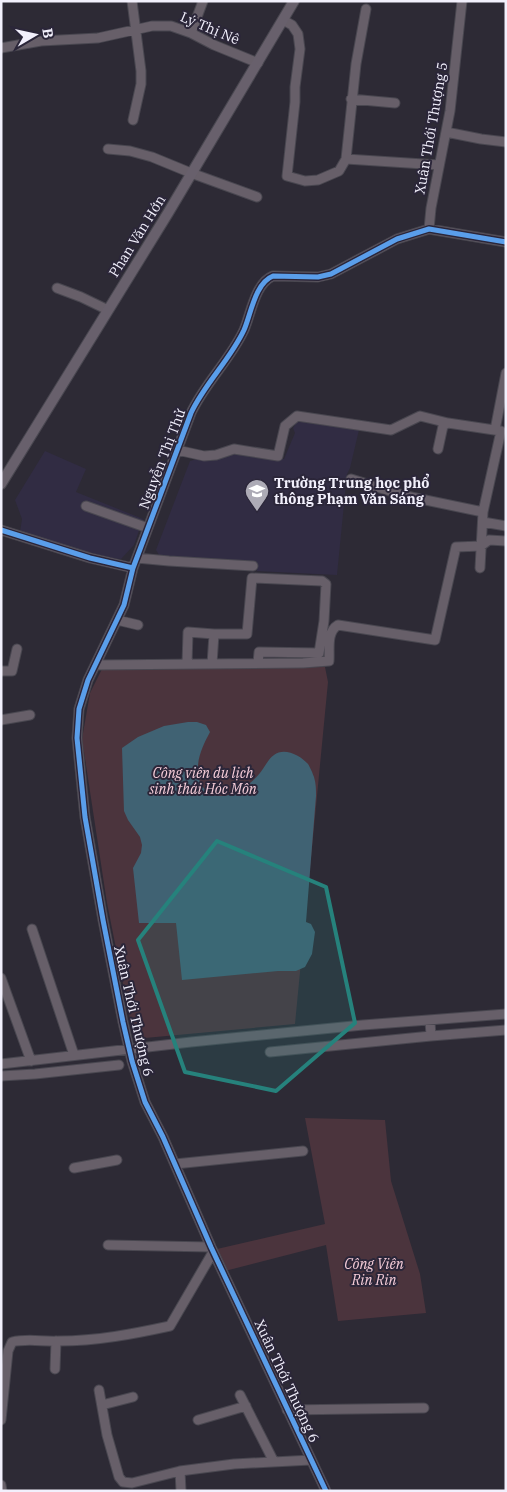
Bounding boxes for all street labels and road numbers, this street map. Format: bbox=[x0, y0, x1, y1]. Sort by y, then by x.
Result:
street label: Lý Thị Nê bbox=[178, 8, 242, 48]
street label: Xuân Thới Thượng 5 bbox=[411, 61, 451, 195]
street label: Phan Văn Hớn bbox=[105, 192, 169, 280]
street label: Nguyễn Thị Thử bbox=[135, 406, 190, 512]
street label: Xuân Thới Thượng 6 bbox=[110, 944, 158, 1078]
street label: Xuân Thới Thượng 6 bbox=[251, 1317, 323, 1445]

